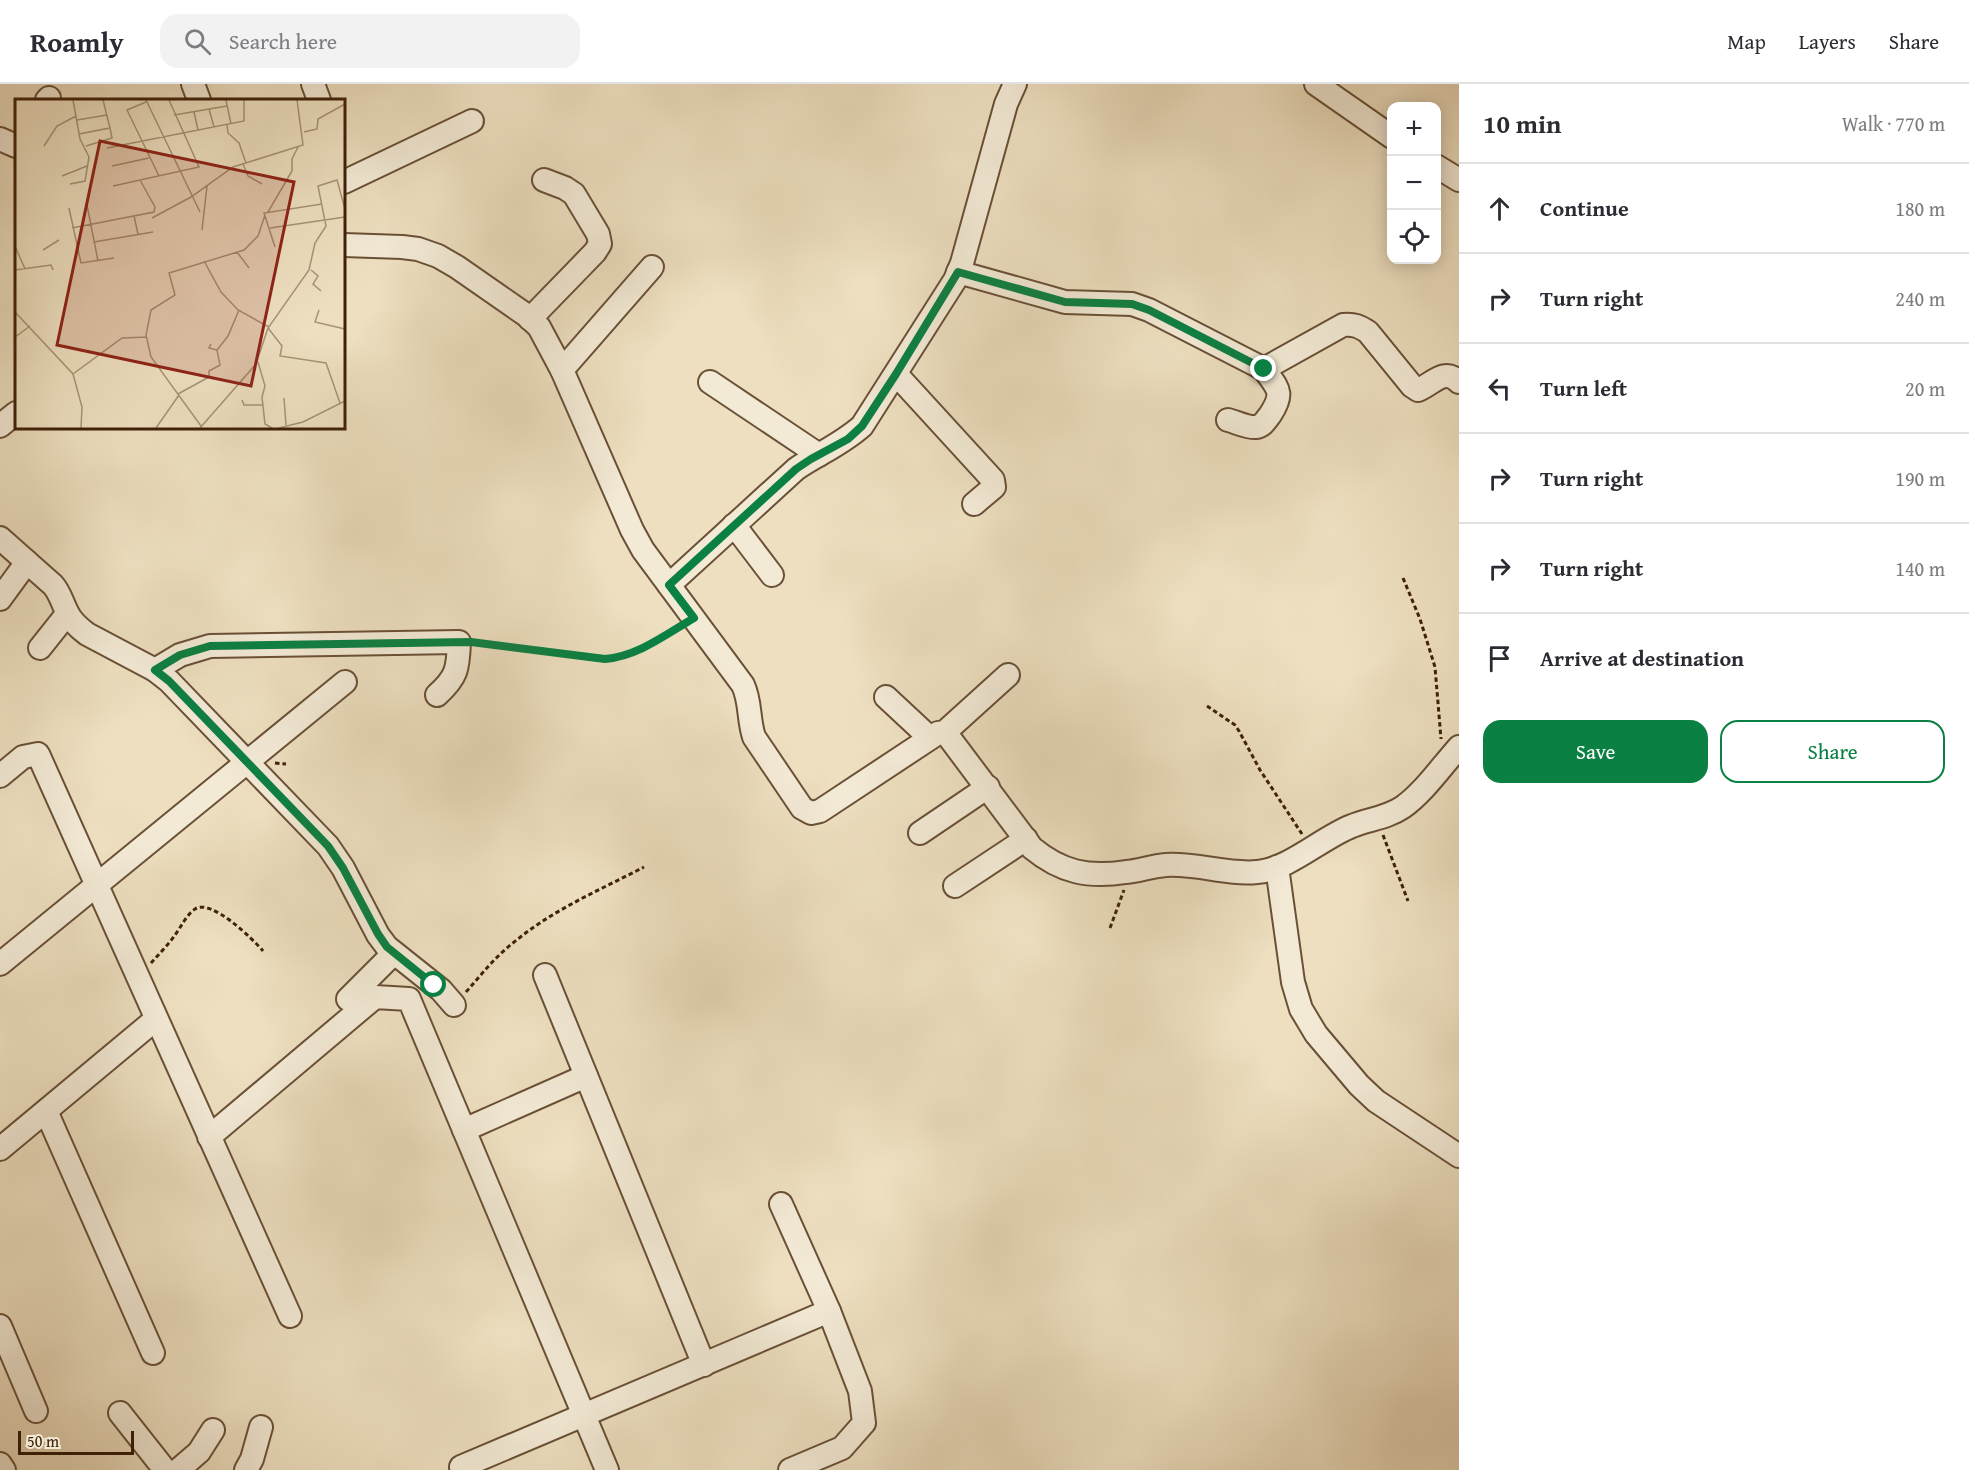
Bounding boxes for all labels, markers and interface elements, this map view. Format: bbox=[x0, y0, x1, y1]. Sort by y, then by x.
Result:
search box bbox=[160, 14, 580, 68]
text: Roamly bbox=[30, 21, 124, 62]
icon: search bbox=[181, 25, 214, 58]
text: Search here bbox=[229, 25, 337, 57]
text: Map bbox=[1727, 26, 1766, 57]
text: Layers bbox=[1799, 26, 1856, 57]
text: Share bbox=[1889, 26, 1939, 57]
inset map bbox=[15, 99, 345, 429]
map controls bbox=[1387, 102, 1441, 264]
button: + bbox=[1387, 102, 1441, 156]
text: 10 min bbox=[1483, 104, 1561, 143]
text: Walk · 770 m bbox=[1842, 109, 1945, 138]
button: − bbox=[1387, 156, 1441, 210]
icon: ahead bbox=[1483, 192, 1516, 225]
text: Continue bbox=[1540, 192, 1629, 224]
text: 180 m bbox=[1895, 194, 1945, 223]
button: locate bbox=[1387, 210, 1441, 264]
icon: right bbox=[1483, 282, 1516, 315]
text: Turn right bbox=[1540, 282, 1643, 314]
text: 240 m bbox=[1895, 284, 1945, 313]
route end bbox=[1250, 355, 1276, 381]
icon: left bbox=[1483, 372, 1516, 405]
text: Turn left bbox=[1540, 372, 1627, 404]
text: 20 m bbox=[1905, 374, 1945, 403]
icon: right bbox=[1483, 462, 1516, 495]
text: Turn right bbox=[1540, 462, 1643, 494]
text: 190 m bbox=[1895, 464, 1945, 493]
icon: right bbox=[1483, 552, 1516, 585]
text: Turn right bbox=[1540, 552, 1643, 584]
text: 140 m bbox=[1895, 554, 1945, 583]
icon: arrive bbox=[1483, 642, 1516, 675]
text: Arrive at destination bbox=[1540, 642, 1744, 674]
button: Save bbox=[1483, 720, 1708, 783]
button: Share bbox=[1720, 720, 1945, 783]
route start bbox=[420, 971, 446, 997]
scale bar bbox=[18, 1428, 134, 1456]
text: 50 m bbox=[27, 1429, 59, 1453]

